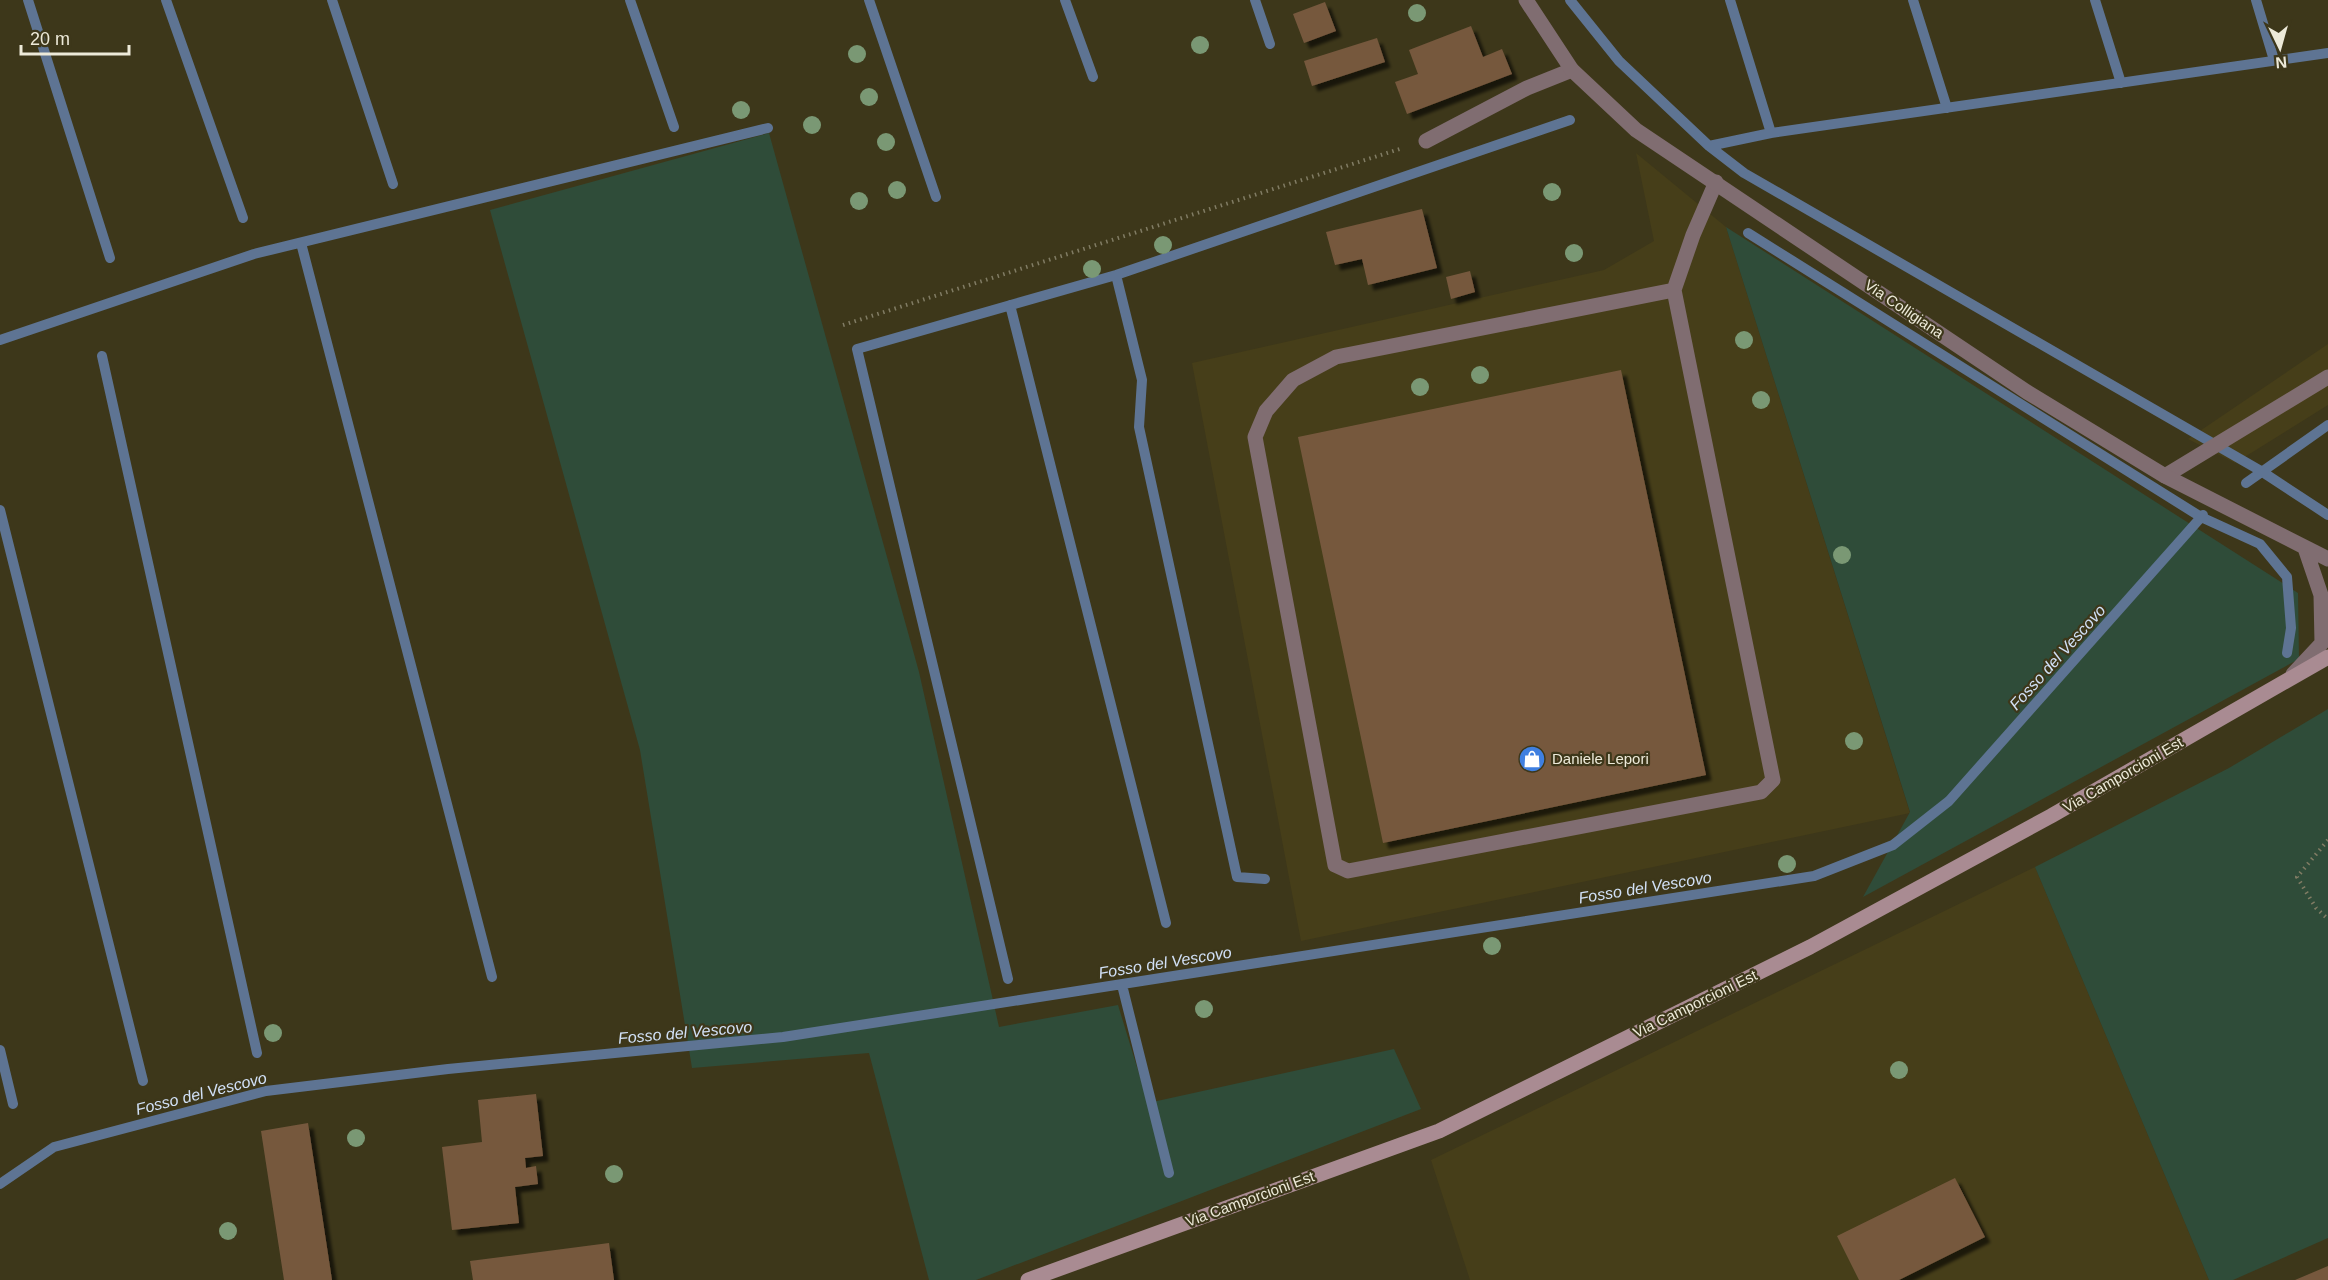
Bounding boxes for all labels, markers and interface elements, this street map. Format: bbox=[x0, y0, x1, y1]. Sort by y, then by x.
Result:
scale bar bbox=[21, 18, 129, 56]
north arrow bbox=[2250, 18, 2310, 78]
text: 20 m bbox=[30, 29, 70, 49]
text: N bbox=[2275, 53, 2288, 71]
street label: Via Colligiana bbox=[1862, 276, 1947, 342]
water label: Fosso del Vescovo bbox=[2006, 602, 2109, 713]
street label: Via Camporcioni Est bbox=[2060, 733, 2186, 816]
shop icon: Daniele Lepori bbox=[1517, 744, 1547, 774]
place label: Daniele Lepori bbox=[1552, 750, 1649, 767]
water label: Fosso del Vescovo bbox=[1577, 869, 1713, 906]
water label: Fosso del Vescovo bbox=[1097, 944, 1233, 981]
street label: Via Camporcioni Est bbox=[1630, 966, 1760, 1041]
water label: Fosso del Vescovo bbox=[617, 1018, 753, 1047]
water label: Fosso del Vescovo bbox=[134, 1069, 269, 1118]
street label: Via Camporcioni Est bbox=[1183, 1167, 1317, 1230]

